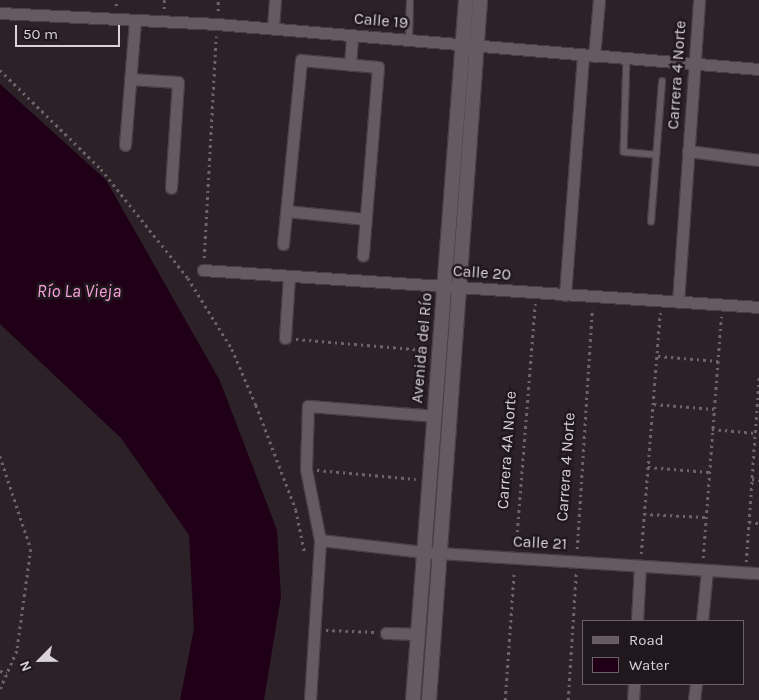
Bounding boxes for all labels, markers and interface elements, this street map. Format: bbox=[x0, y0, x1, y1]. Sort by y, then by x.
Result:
street label: Calle 19 bbox=[353, 9, 409, 33]
scale bar bbox=[18, 15, 122, 47]
street label: Carrera 4 Norte bbox=[664, 20, 690, 130]
text: 50 m bbox=[23, 25, 58, 43]
street label: Calle 20 bbox=[452, 261, 512, 285]
water label: Río La Vieja bbox=[37, 280, 121, 302]
street label: Avenida del Río bbox=[408, 292, 436, 404]
street label: Carrera 4A Norte bbox=[493, 390, 521, 510]
street label: Carrera 4 Norte bbox=[553, 412, 579, 522]
street label: Calle 21 bbox=[512, 532, 568, 554]
legend bbox=[582, 620, 744, 685]
text: Road bbox=[629, 631, 664, 649]
north arrow bbox=[15, 635, 65, 685]
text: Water bbox=[629, 656, 669, 674]
text: N bbox=[16, 658, 36, 674]

